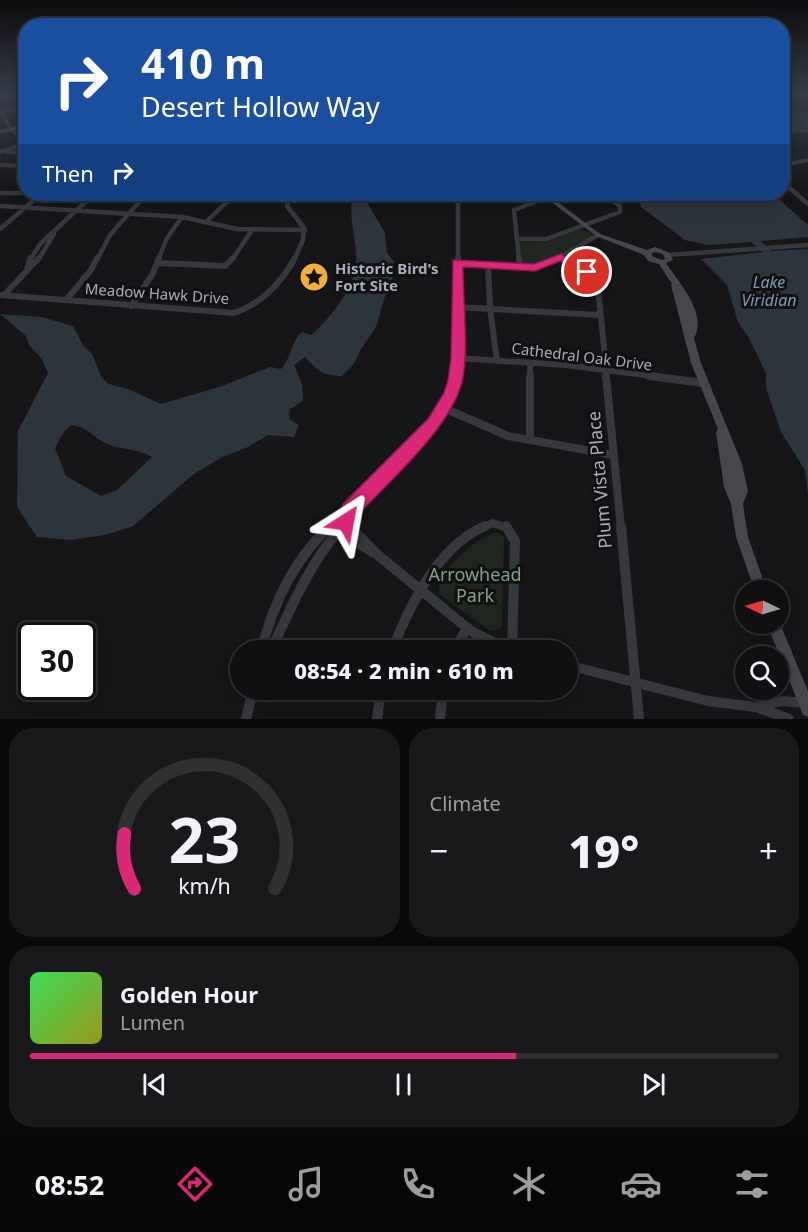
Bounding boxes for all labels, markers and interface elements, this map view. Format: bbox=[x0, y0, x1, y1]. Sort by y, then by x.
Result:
text: 410 m bbox=[141, 34, 265, 91]
icon: right bbox=[42, 42, 120, 120]
text: Desert Hollow Way bbox=[141, 88, 380, 125]
icon: right bbox=[106, 156, 139, 189]
text: Then bbox=[42, 158, 94, 188]
pin bbox=[561, 246, 612, 297]
icon: arrive bbox=[570, 255, 603, 288]
place label: Historic Bird's Fort Site bbox=[335, 258, 439, 295]
place icon: Historic Bird's Fort Site bbox=[298, 261, 330, 293]
water label: Lake Viridian bbox=[741, 271, 797, 311]
street label: Meadow Hawk Drive bbox=[84, 278, 230, 308]
street label: Cathedral Oak Drive bbox=[511, 337, 653, 375]
street label: Plum Vista Place bbox=[581, 410, 617, 550]
position arrow bbox=[314, 490, 378, 554]
park label: Arrowhead Park bbox=[428, 562, 522, 607]
north arrow bbox=[735, 580, 789, 634]
map controls bbox=[735, 580, 789, 700]
speed limit sign: 30 bbox=[18, 622, 96, 700]
button: search bbox=[735, 646, 789, 700]
text: 08:54 · 2 min · 610 m bbox=[294, 655, 514, 685]
text: Climate bbox=[430, 790, 501, 817]
text: 23 bbox=[169, 796, 240, 881]
text: 19° bbox=[568, 820, 639, 881]
text: − bbox=[430, 828, 448, 873]
text: + bbox=[759, 828, 778, 873]
text: km/h bbox=[178, 872, 231, 901]
text: Golden Hour bbox=[120, 979, 258, 1009]
text: Lumen bbox=[120, 1009, 185, 1036]
icon: previous bbox=[138, 1068, 171, 1101]
icon: pause bbox=[387, 1068, 420, 1101]
icon: next bbox=[637, 1068, 670, 1101]
icon: directions bbox=[174, 1163, 216, 1205]
icon: music bbox=[285, 1163, 327, 1205]
icon: phone bbox=[397, 1163, 439, 1205]
icon: climate bbox=[508, 1163, 550, 1205]
icon: car bbox=[620, 1163, 662, 1205]
icon: filters bbox=[731, 1163, 773, 1205]
text: 08:52 bbox=[35, 1166, 104, 1203]

